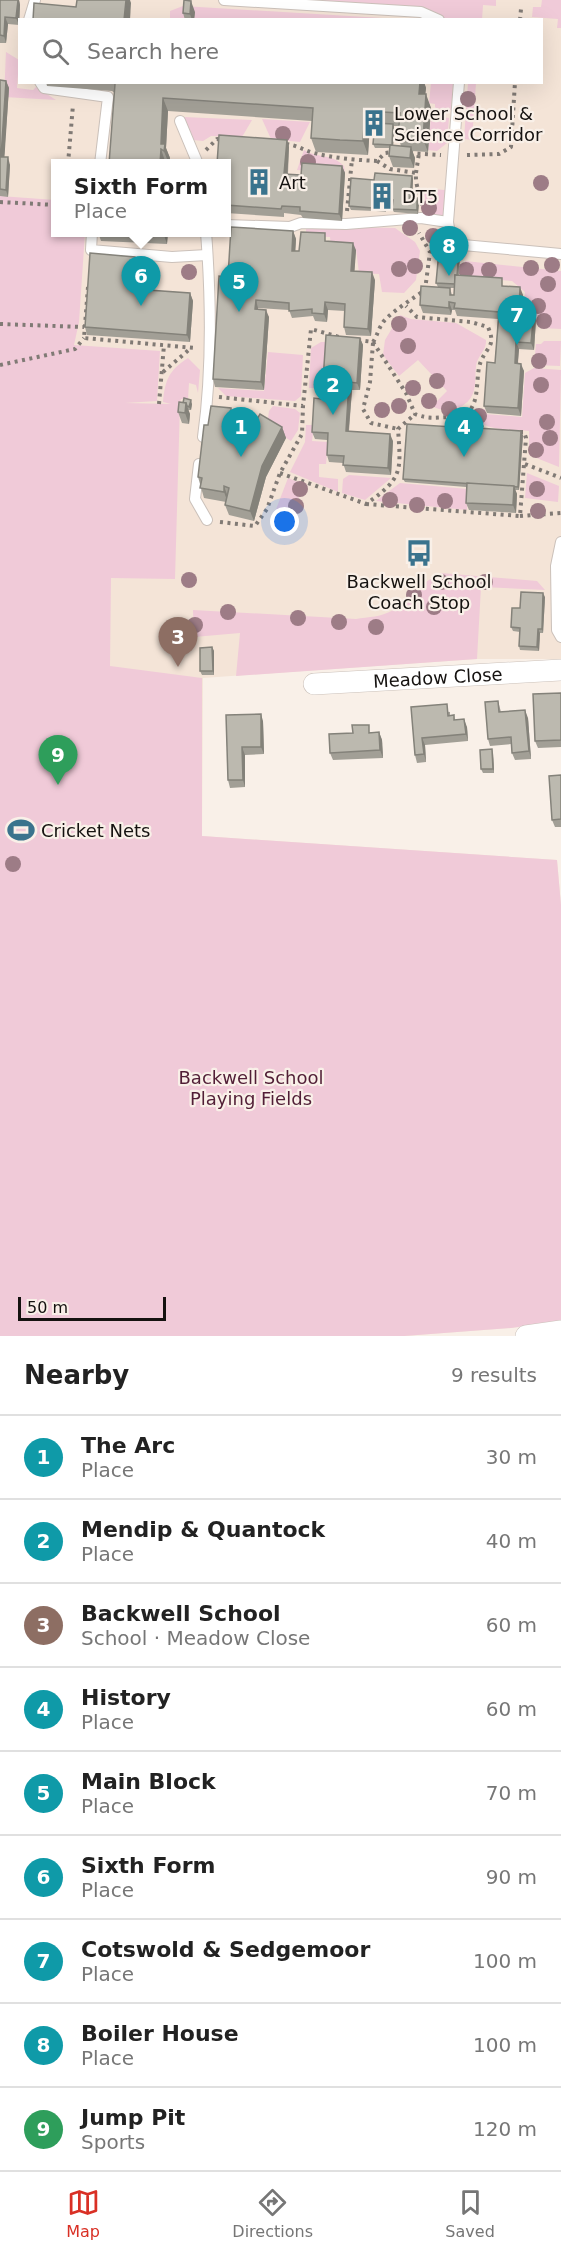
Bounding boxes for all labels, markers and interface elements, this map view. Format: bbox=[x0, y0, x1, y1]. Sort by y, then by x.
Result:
search box bbox=[18, 18, 543, 84]
icon: search bbox=[39, 35, 72, 68]
text: Search here bbox=[87, 39, 219, 64]
place label: Lower School & Science Corridor bbox=[394, 103, 543, 145]
building icon: Lower School & Science Corridor bbox=[359, 108, 389, 138]
popup bbox=[51, 159, 231, 237]
building icon: Art bbox=[244, 167, 274, 197]
place label: Art bbox=[279, 172, 306, 193]
text: Sixth Form bbox=[74, 174, 208, 199]
building icon: DT5 bbox=[367, 181, 397, 211]
place label: DT5 bbox=[402, 186, 438, 207]
text: Place bbox=[74, 199, 127, 223]
pin: 8 bbox=[430, 226, 468, 276]
pin: 6 bbox=[122, 256, 160, 306]
pin: 5 bbox=[220, 262, 258, 312]
pin: 7 bbox=[498, 296, 536, 345]
pin: 2 bbox=[314, 366, 352, 415]
pin: 1 bbox=[222, 408, 260, 457]
pin: 4 bbox=[444, 408, 484, 457]
your location bbox=[270, 507, 299, 536]
bus stop icon: Backwell School Coach Stop bbox=[404, 538, 434, 568]
place label: Backwell School Coach Stop bbox=[347, 571, 491, 613]
pin: 3 bbox=[158, 618, 198, 667]
street label: Meadow Close bbox=[372, 663, 503, 691]
pin: 9 bbox=[38, 736, 78, 785]
sports icon: Cricket Nets bbox=[6, 815, 36, 845]
place label: Cricket Nets bbox=[41, 820, 150, 841]
park label: Backwell School Playing Fields bbox=[179, 1067, 323, 1109]
scale bar bbox=[18, 1294, 166, 1322]
text: 50 m bbox=[27, 1298, 68, 1317]
text: Nearby bbox=[24, 1360, 129, 1390]
text: 9 results bbox=[451, 1363, 537, 1387]
text: The Arc bbox=[81, 1433, 175, 1458]
text: 1 bbox=[37, 1445, 50, 1469]
text: 30 m bbox=[486, 1445, 537, 1469]
text: Place bbox=[81, 1458, 134, 1482]
text: Mendip & Quantock bbox=[81, 1517, 325, 1542]
text: 2 bbox=[37, 1529, 50, 1553]
text: 40 m bbox=[486, 1529, 537, 1553]
text: Place bbox=[81, 1542, 134, 1566]
text: Backwell School bbox=[81, 1601, 281, 1626]
text: 3 bbox=[37, 1613, 50, 1637]
text: 60 m bbox=[486, 1613, 537, 1637]
text: School · Meadow Close bbox=[81, 1626, 310, 1650]
text: History bbox=[81, 1685, 171, 1710]
text: 4 bbox=[37, 1697, 50, 1721]
text: 60 m bbox=[486, 1697, 537, 1721]
text: Place bbox=[81, 1710, 134, 1734]
text: Main Block bbox=[81, 1769, 216, 1794]
text: 5 bbox=[37, 1781, 50, 1805]
text: 70 m bbox=[486, 1781, 537, 1805]
text: Place bbox=[81, 1794, 134, 1818]
text: Sixth Form bbox=[81, 1853, 215, 1878]
text: 6 bbox=[37, 1865, 50, 1889]
text: 90 m bbox=[486, 1865, 537, 1889]
text: Place bbox=[81, 1878, 134, 1902]
text: Cotswold & Sedgemoor bbox=[81, 1937, 370, 1962]
text: 7 bbox=[37, 1949, 50, 1973]
text: 100 m bbox=[473, 1949, 537, 1973]
text: Place bbox=[81, 1962, 134, 1986]
text: Boiler House bbox=[81, 2021, 239, 2046]
text: 8 bbox=[37, 2033, 50, 2057]
text: 100 m bbox=[473, 2033, 537, 2057]
text: Place bbox=[81, 2046, 134, 2070]
text: Jump Pit bbox=[81, 2105, 185, 2130]
text: 9 bbox=[37, 2117, 50, 2141]
text: 120 m bbox=[473, 2117, 537, 2141]
text: Sports bbox=[81, 2130, 145, 2154]
tab: Map bbox=[66, 2186, 100, 2241]
tab: Directions bbox=[232, 2186, 313, 2241]
tab: Saved bbox=[445, 2186, 495, 2241]

